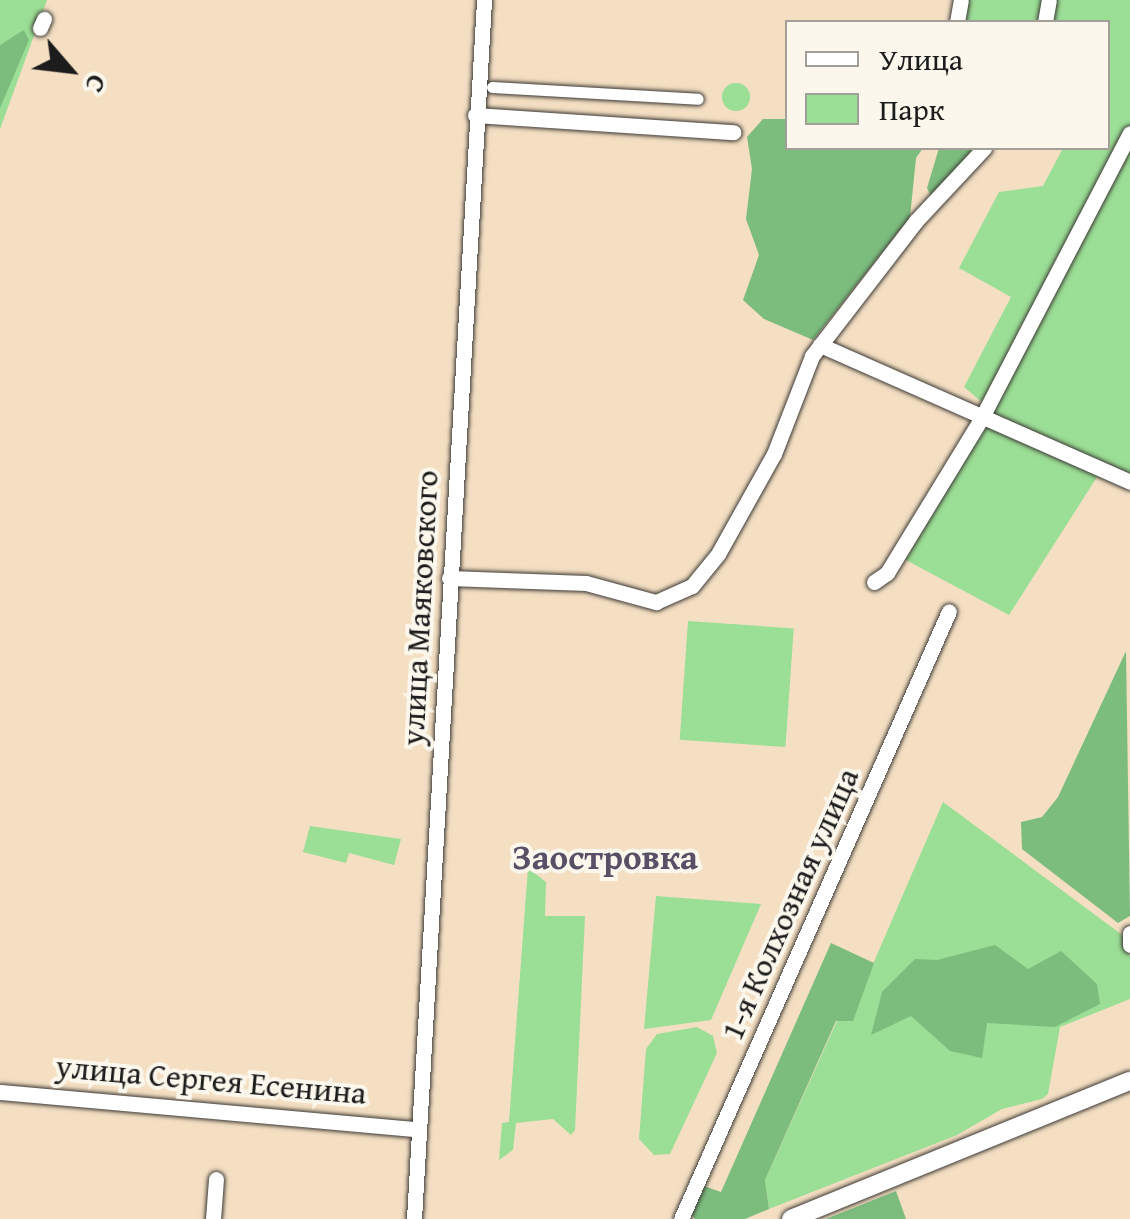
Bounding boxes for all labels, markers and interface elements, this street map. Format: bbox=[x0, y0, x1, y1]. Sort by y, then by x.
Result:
north arrow bbox=[20, 20, 120, 120]
legend bbox=[785, 20, 1110, 150]
text: Улица bbox=[879, 37, 963, 81]
text: С bbox=[75, 68, 119, 101]
text: Парк bbox=[879, 87, 945, 131]
street label: улица Маяковского bbox=[394, 469, 446, 747]
street label: 1-я Колхозная улица bbox=[713, 762, 867, 1046]
district label: Заостровка bbox=[512, 836, 698, 878]
street label: улица Сергея Есенина bbox=[54, 1047, 368, 1113]

